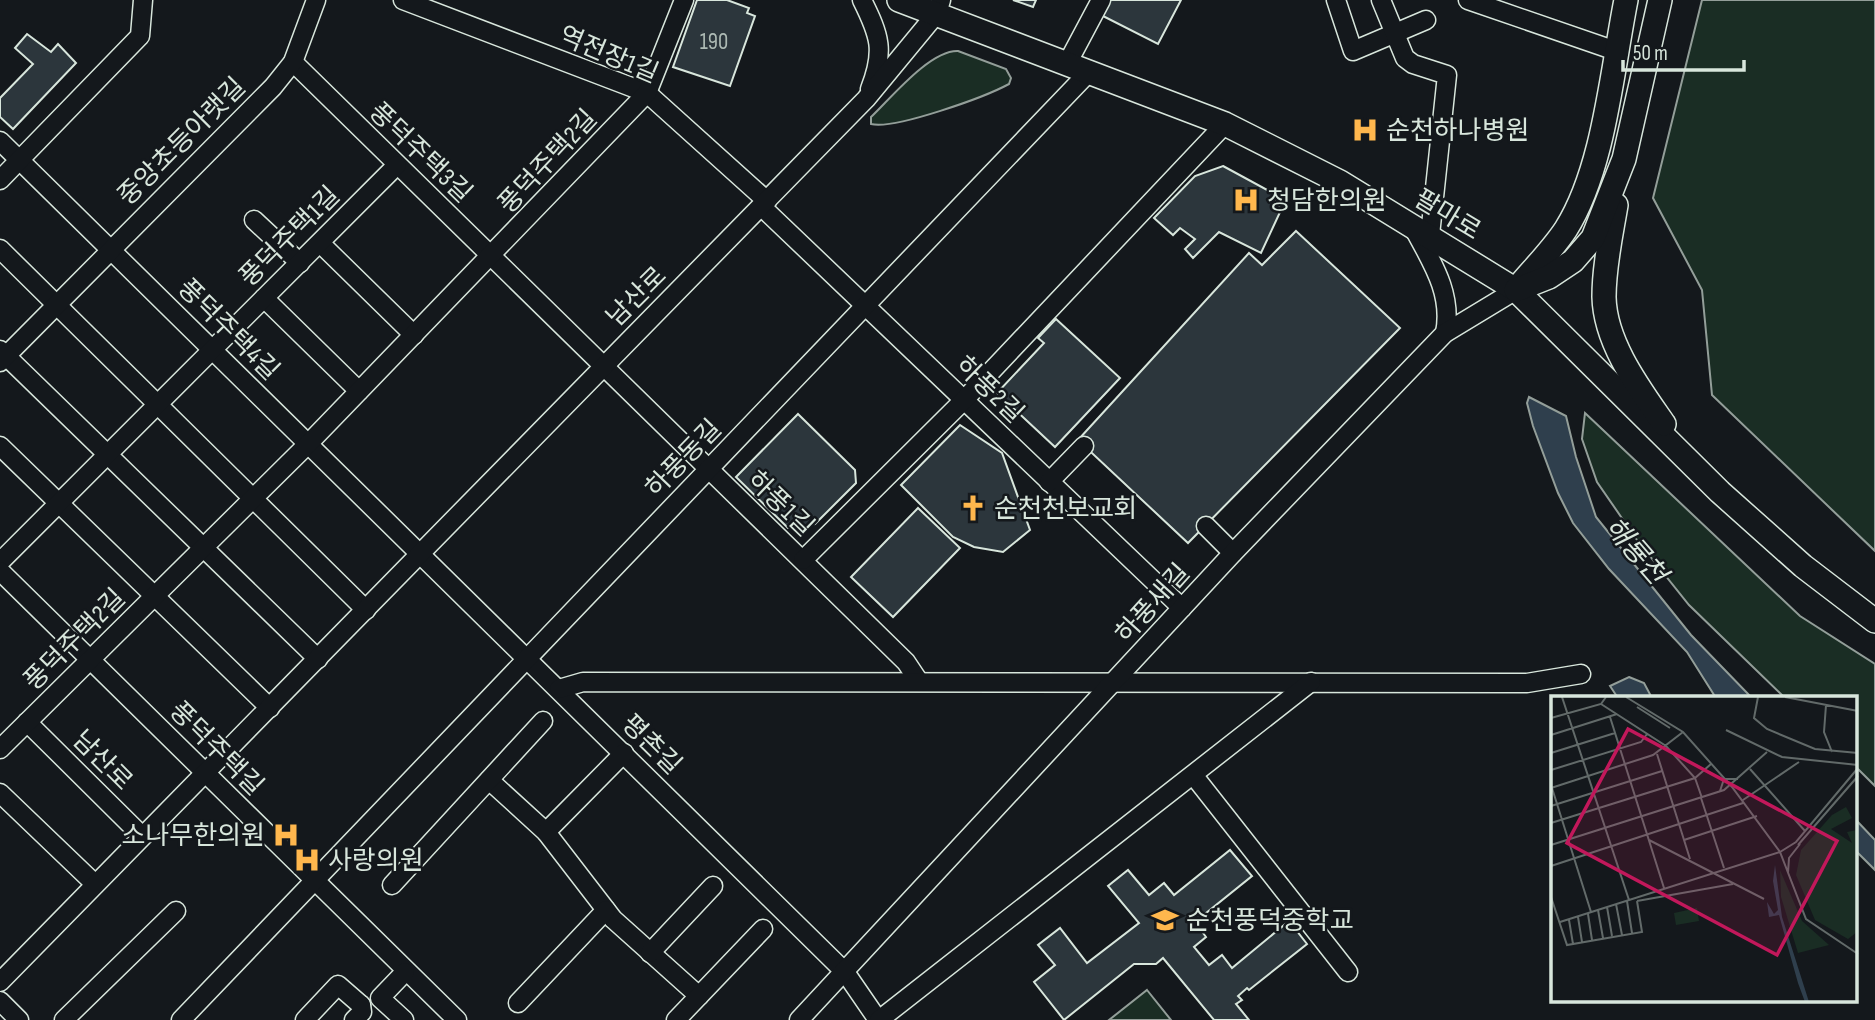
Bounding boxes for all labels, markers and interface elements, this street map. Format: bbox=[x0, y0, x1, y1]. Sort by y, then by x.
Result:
street label: 역전장1길 bbox=[554, 21, 663, 90]
house number: 190 bbox=[700, 28, 728, 56]
scale bar bbox=[1623, 28, 1744, 72]
text: 50 m bbox=[1633, 41, 1668, 66]
street label: 중앙초등아랫길 bbox=[112, 72, 252, 212]
street label: 풍덕주택3길 bbox=[362, 97, 478, 210]
street label: 풍덕주택2길 bbox=[492, 104, 604, 220]
hospital icon: 순천하나병원 bbox=[1350, 115, 1380, 145]
place label: 순천하나병원 bbox=[1386, 116, 1530, 147]
street label: 풍덕주택1길 bbox=[234, 181, 347, 294]
street label: 팔마로 bbox=[1408, 184, 1486, 247]
hospital icon: 청담한의원 bbox=[1231, 185, 1261, 215]
place label: 청담한의원 bbox=[1267, 186, 1387, 217]
street label: 남산로 bbox=[601, 261, 673, 333]
street label: 풍덕주택4길 bbox=[171, 273, 285, 387]
street label: 하풍2길 bbox=[949, 350, 1029, 430]
street label: 하풍동길 bbox=[640, 414, 728, 504]
street label: 하풍1길 bbox=[740, 465, 820, 543]
church icon: 순천천보교회 bbox=[958, 493, 988, 523]
place label: 순천천보교회 bbox=[994, 494, 1138, 525]
water label: 해룡천 bbox=[1597, 511, 1675, 593]
street label: 하풍새길 bbox=[1110, 558, 1197, 650]
street label: 풍덕주택2길 bbox=[18, 583, 132, 697]
street label: 풍덕주택길 bbox=[163, 696, 269, 802]
inset map bbox=[1551, 696, 1857, 1002]
street label: 평촌길 bbox=[615, 709, 687, 781]
street label: 남산로 bbox=[66, 725, 138, 797]
hospital icon: 소나무한의원 bbox=[271, 820, 301, 850]
place label: 소나무한의원 bbox=[121, 821, 265, 852]
hospital icon: 사랑의원 bbox=[292, 845, 322, 875]
place label: 사랑의원 bbox=[328, 846, 424, 877]
school or university icon: 순천풍덕중학교 bbox=[1150, 905, 1180, 935]
place label: 순천풍덕중학교 bbox=[1186, 906, 1353, 937]

